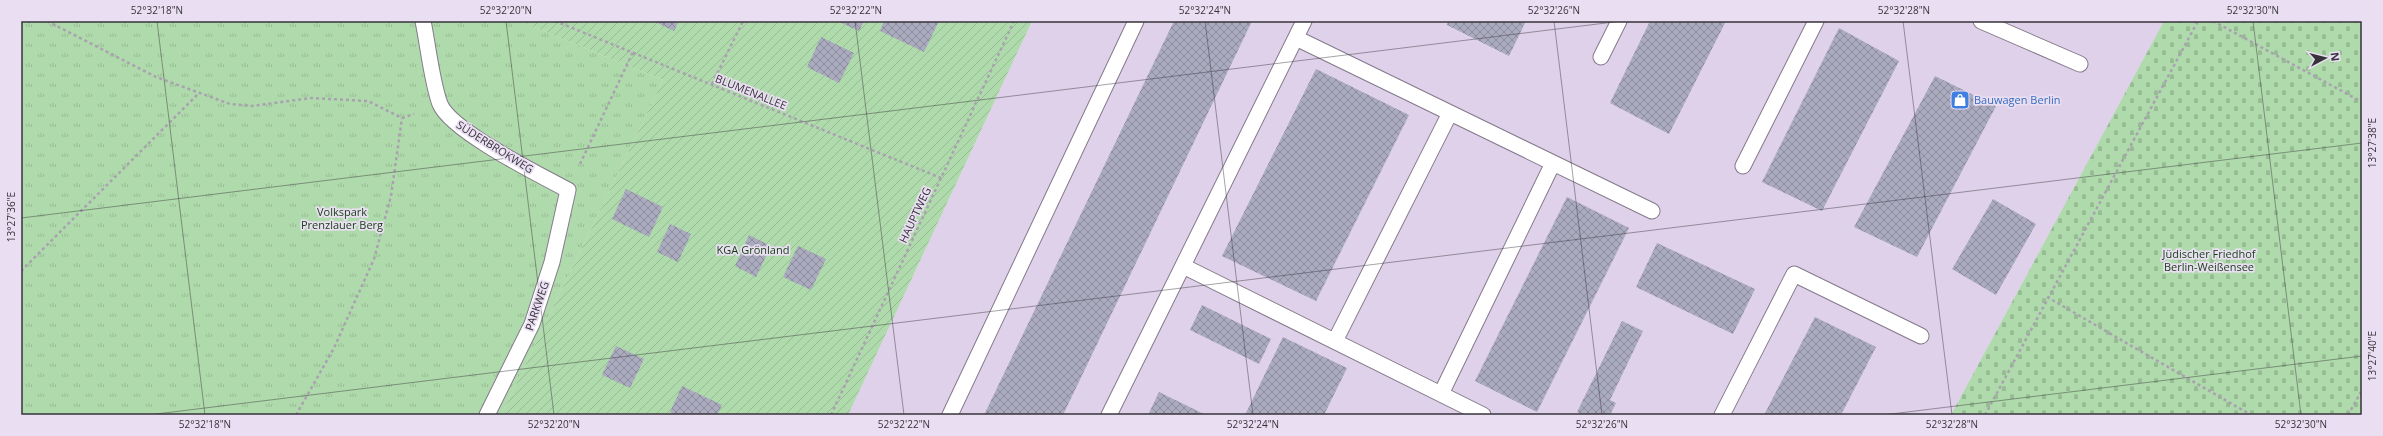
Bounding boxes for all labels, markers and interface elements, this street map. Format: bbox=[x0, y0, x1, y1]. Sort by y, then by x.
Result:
text: 52°32'18"N bbox=[131, 3, 183, 17]
text: 52°32'20"N bbox=[480, 3, 532, 17]
text: 52°32'22"N bbox=[830, 3, 882, 17]
text: 52°32'24"N bbox=[1179, 3, 1231, 17]
text: 52°32'26"N bbox=[1528, 3, 1580, 17]
text: 52°32'28"N bbox=[1878, 3, 1930, 17]
text: 52°32'30"N bbox=[2227, 3, 2279, 17]
north arrow bbox=[2305, 38, 2345, 78]
text: N bbox=[2327, 51, 2343, 62]
street label: BLUMENALLEE bbox=[713, 70, 789, 113]
shop icon: Bauwagen Berlin bbox=[1949, 89, 1971, 111]
place label: Bauwagen Berlin bbox=[1974, 92, 2060, 107]
street label: SÜDERBROKWEG bbox=[454, 117, 537, 176]
text: 13°27'38"E bbox=[2365, 118, 2379, 168]
street label: HAUPTWEG bbox=[895, 184, 934, 245]
text: 13°27'36"E bbox=[4, 192, 18, 242]
park label: Volkspark Prenzlauer Berg bbox=[301, 204, 383, 232]
park label: KGA Grönland bbox=[717, 242, 789, 257]
park label: Jüdischer Friedhof Berlin-Weißensee bbox=[2162, 246, 2257, 274]
street label: PARKWEG bbox=[521, 279, 552, 333]
text: 13°27'40"E bbox=[2365, 331, 2379, 381]
text: 52°32'18"N bbox=[179, 417, 231, 431]
text: 52°32'20"N bbox=[528, 417, 580, 431]
text: 52°32'22"N bbox=[878, 417, 930, 431]
text: 52°32'24"N bbox=[1227, 417, 1279, 431]
text: 52°32'26"N bbox=[1576, 417, 1628, 431]
text: 52°32'28"N bbox=[1926, 417, 1978, 431]
text: 52°32'30"N bbox=[2275, 417, 2327, 431]

